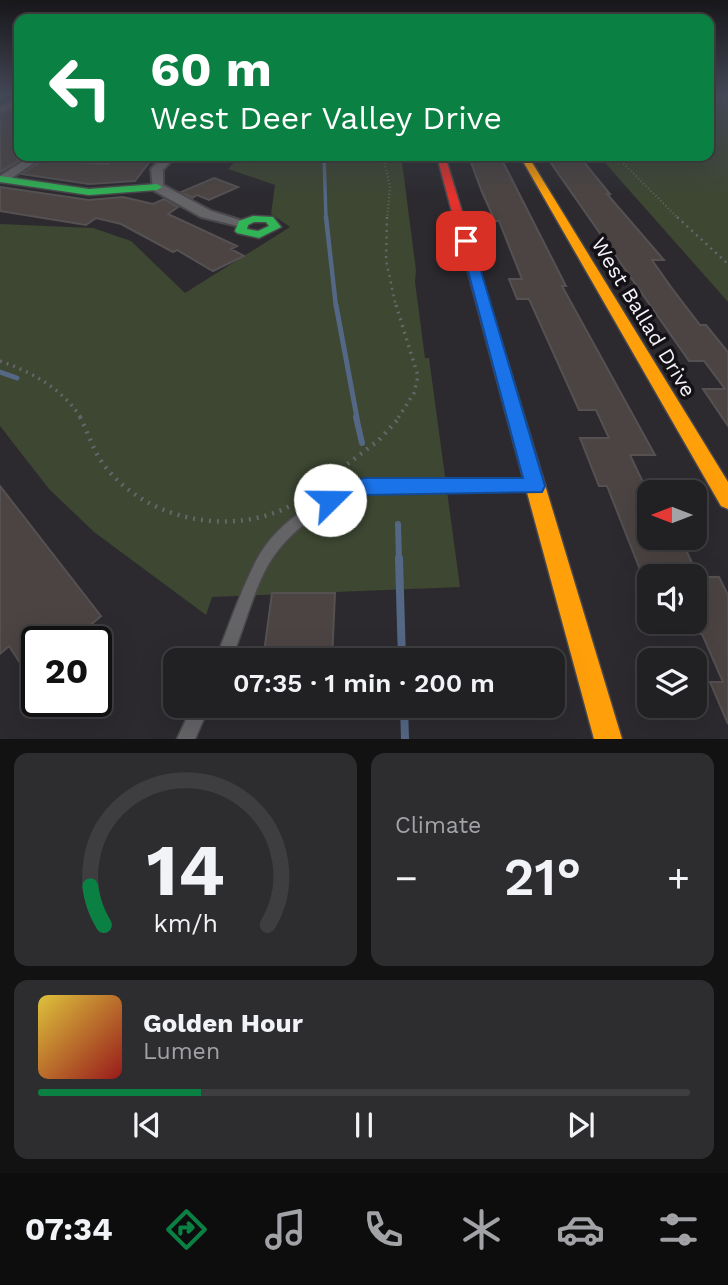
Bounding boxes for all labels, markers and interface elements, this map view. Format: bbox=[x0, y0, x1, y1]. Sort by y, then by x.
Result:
text: 60 m bbox=[150, 40, 272, 98]
icon: left bbox=[35, 42, 126, 133]
text: West Deer Valley Drive bbox=[150, 99, 502, 137]
pin bbox=[436, 211, 496, 271]
icon: arrive bbox=[447, 222, 485, 260]
street label: West Ballad Drive bbox=[587, 233, 701, 401]
position arrow bbox=[293, 463, 367, 537]
north arrow bbox=[637, 480, 707, 550]
map controls bbox=[637, 480, 707, 718]
button: sound bbox=[637, 564, 707, 634]
speed limit sign: 20 bbox=[21, 626, 112, 717]
button: layers bbox=[637, 648, 707, 718]
text: 07:35 · 1 min · 200 m bbox=[233, 668, 495, 698]
text: Climate bbox=[395, 812, 481, 839]
text: 14 bbox=[146, 828, 225, 914]
text: 21° bbox=[504, 847, 581, 908]
text: − bbox=[395, 856, 418, 900]
text: + bbox=[667, 856, 690, 900]
text: km/h bbox=[153, 909, 218, 938]
text: Golden Hour bbox=[143, 1008, 303, 1038]
text: Lumen bbox=[143, 1038, 220, 1065]
icon: previous bbox=[128, 1106, 166, 1144]
icon: pause bbox=[345, 1106, 383, 1144]
icon: next bbox=[562, 1106, 600, 1144]
icon: directions bbox=[162, 1205, 211, 1254]
icon: music bbox=[261, 1205, 310, 1254]
icon: phone bbox=[359, 1205, 408, 1254]
icon: climate bbox=[457, 1205, 506, 1254]
icon: car bbox=[556, 1205, 605, 1254]
icon: filters bbox=[654, 1205, 703, 1254]
text: 07:34 bbox=[25, 1210, 113, 1248]

